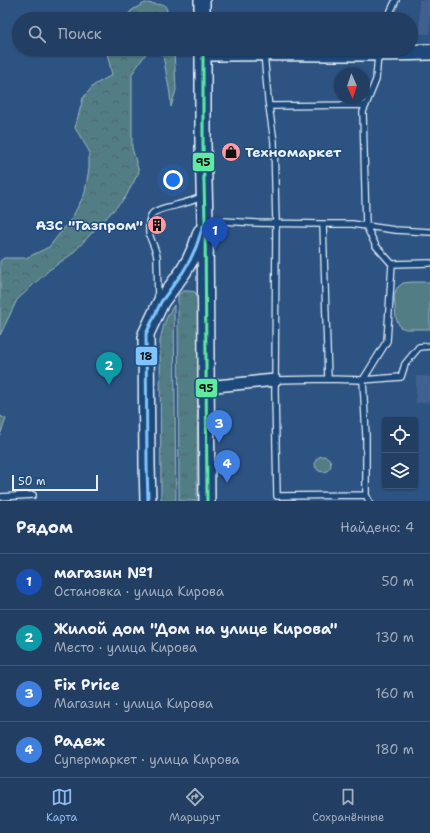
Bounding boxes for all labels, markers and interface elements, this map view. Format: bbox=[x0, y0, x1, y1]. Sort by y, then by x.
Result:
search box bbox=[12, 12, 418, 56]
icon: search bbox=[26, 23, 48, 45]
text: Поиск bbox=[58, 24, 102, 44]
north arrow bbox=[334, 68, 370, 104]
shop icon: Техномаркет bbox=[220, 141, 242, 163]
place label: Техномаркет bbox=[245, 143, 342, 161]
line badge: 95 bbox=[192, 152, 215, 172]
text: 95 bbox=[196, 155, 210, 170]
your location bbox=[163, 170, 183, 190]
building icon: АЗС "Газпром" bbox=[146, 214, 168, 236]
place label: АЗС "Газпром" bbox=[35, 216, 143, 234]
pin: 1 bbox=[202, 217, 228, 250]
line badge: 18 bbox=[135, 346, 158, 366]
text: 18 bbox=[140, 349, 153, 364]
pin: 2 bbox=[96, 352, 122, 385]
line badge: 95 bbox=[195, 378, 218, 398]
text: 95 bbox=[199, 381, 213, 396]
pin: 3 bbox=[206, 410, 232, 443]
map controls bbox=[382, 417, 418, 489]
button: locate bbox=[382, 417, 418, 453]
pin: 4 bbox=[214, 450, 240, 483]
button: layers bbox=[382, 453, 418, 489]
scale bar bbox=[12, 473, 98, 492]
text: 50 m bbox=[18, 474, 46, 489]
text: Рядом bbox=[16, 516, 73, 538]
text: Найдено: 4 bbox=[340, 519, 414, 536]
text: магазин №1 bbox=[54, 563, 153, 583]
text: 1 bbox=[26, 573, 32, 590]
text: 50 m bbox=[381, 573, 414, 590]
text: Остановка · улица Кирова bbox=[54, 583, 224, 600]
text: Жилой дом "Дом на улице Кирова" bbox=[54, 619, 338, 639]
text: 2 bbox=[24, 629, 34, 646]
text: 130 m bbox=[376, 629, 414, 646]
text: Место · улица Кирова bbox=[54, 639, 197, 656]
text: Fix Price bbox=[54, 675, 120, 695]
text: 3 bbox=[24, 685, 34, 702]
text: 160 m bbox=[376, 685, 414, 702]
text: Магазин · улица Кирова bbox=[54, 695, 213, 712]
text: Радеж bbox=[54, 731, 105, 751]
text: 4 bbox=[24, 741, 34, 758]
text: 180 m bbox=[375, 741, 414, 758]
text: Супермаркет · улица Кирова bbox=[54, 751, 240, 768]
tab: Карта bbox=[46, 786, 77, 825]
tab: Маршрут bbox=[169, 786, 220, 825]
tab: Сохранённые bbox=[312, 786, 384, 825]

